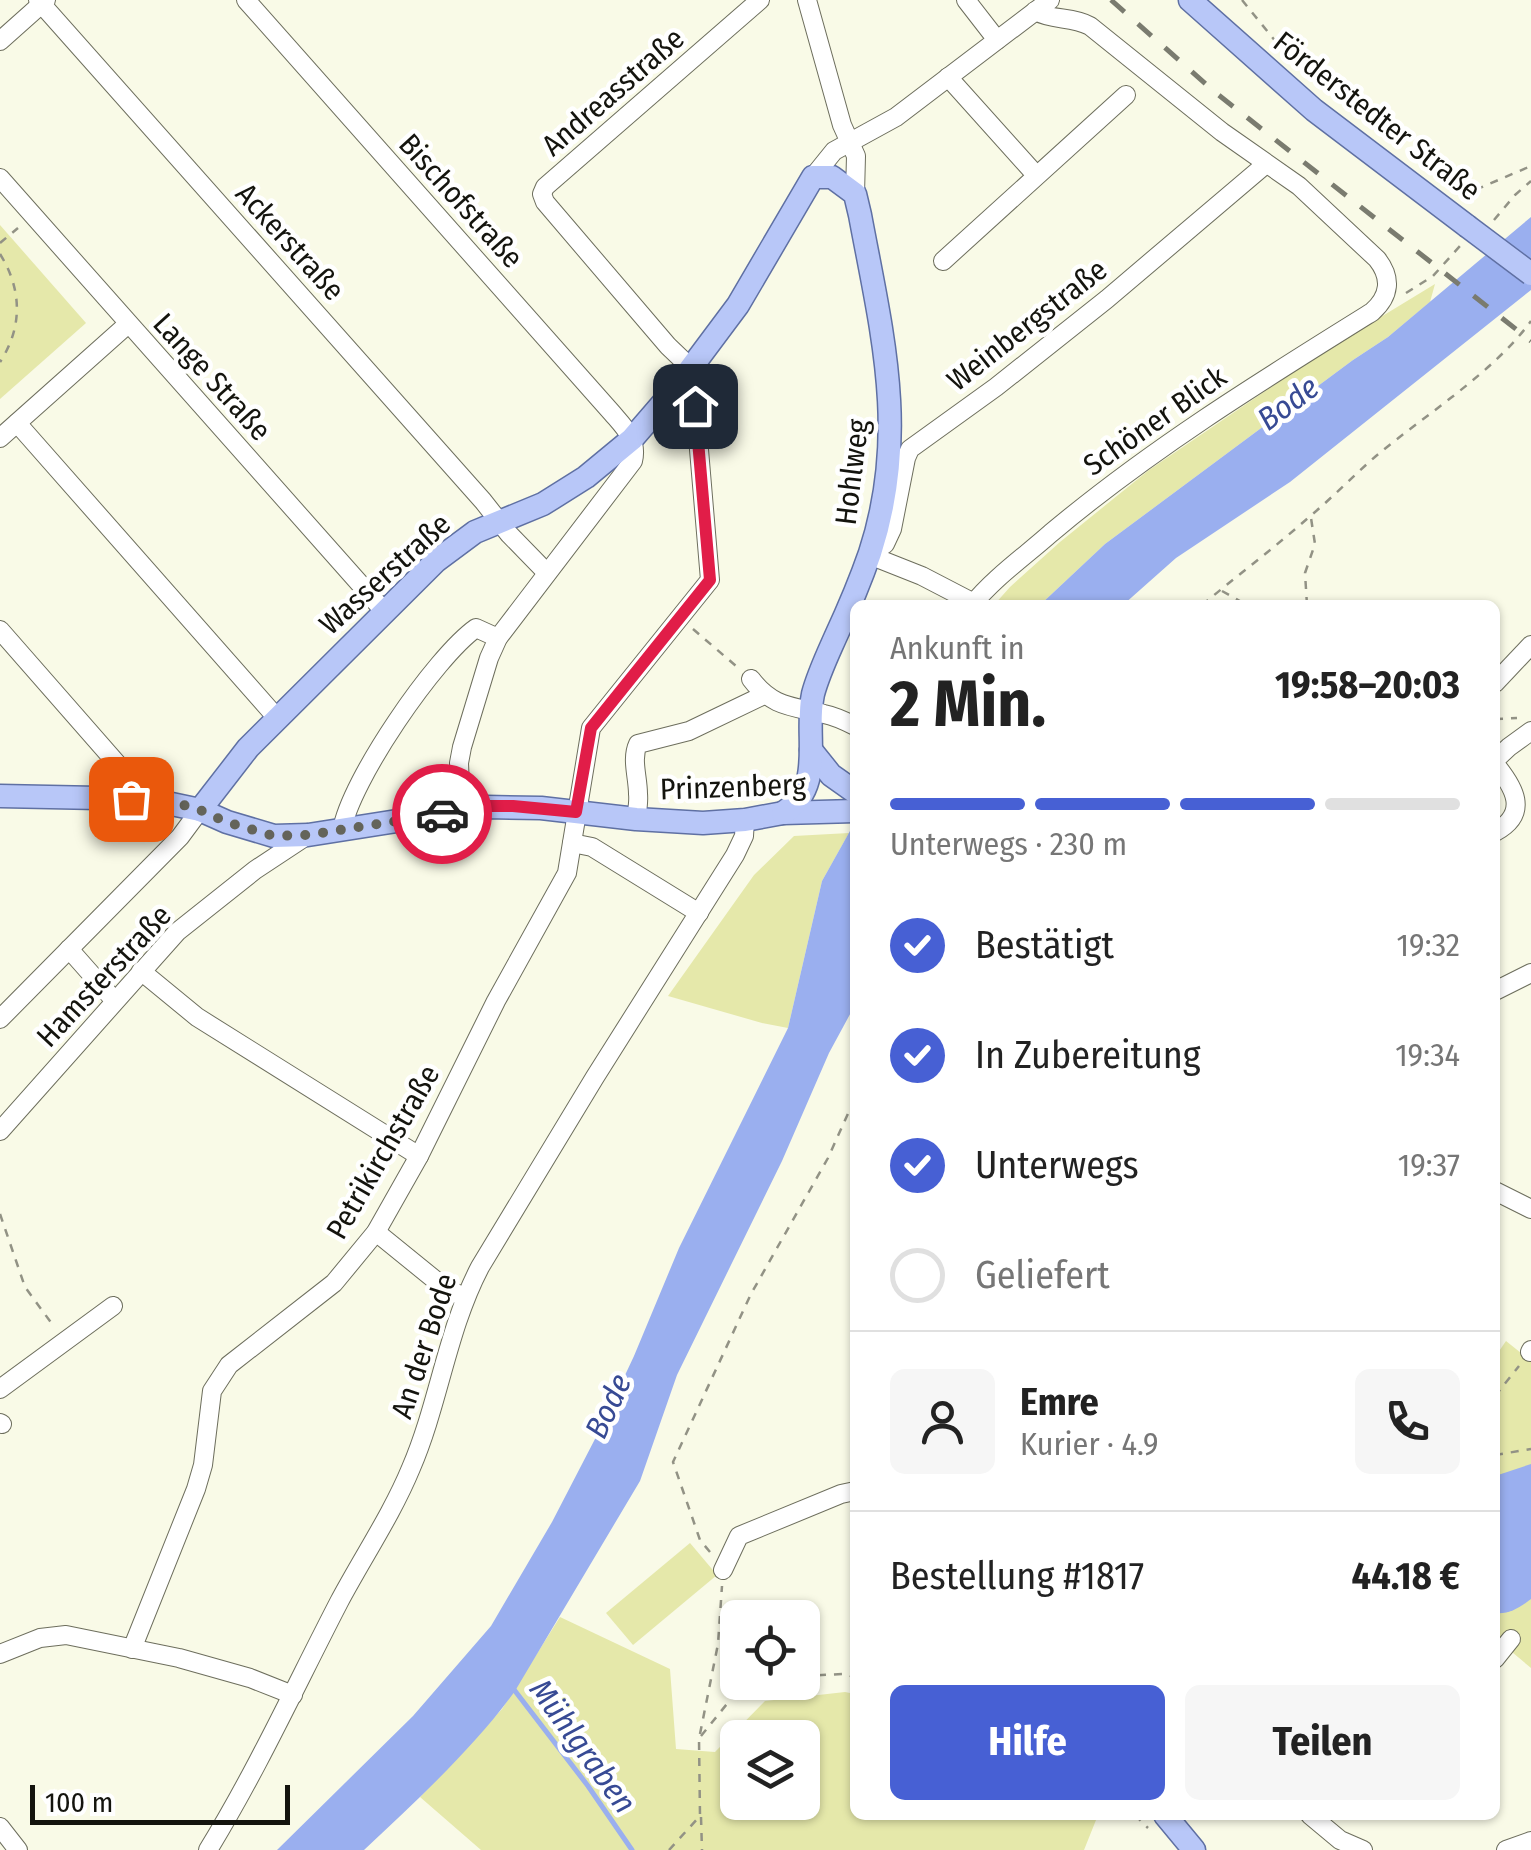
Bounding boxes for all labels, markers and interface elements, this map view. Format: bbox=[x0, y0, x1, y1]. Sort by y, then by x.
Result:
street label: Andreasstraße bbox=[535, 20, 691, 164]
street label: Förderstedter Straße bbox=[1266, 24, 1488, 208]
street label: Bischofstraße bbox=[391, 127, 531, 275]
street label: Ackerstraße bbox=[228, 176, 352, 308]
street label: Weinbergstraße bbox=[940, 251, 1114, 399]
street label: Lange Straße bbox=[145, 306, 279, 448]
street label: Schöner Blick bbox=[1077, 359, 1233, 483]
pin bbox=[653, 364, 738, 449]
water label: Bode bbox=[1250, 368, 1326, 438]
icon: home bbox=[668, 379, 723, 434]
street label: Hohlweg bbox=[828, 416, 876, 527]
street label: Wasserstraße bbox=[312, 506, 458, 642]
text: Ankunft in bbox=[890, 629, 1025, 667]
text: 19:58–20:03 bbox=[1275, 662, 1460, 708]
text: 2 Min. bbox=[890, 665, 1046, 743]
pin bbox=[89, 757, 174, 842]
courier bbox=[392, 764, 492, 864]
street label: Prinzenberg bbox=[659, 766, 808, 808]
icon: bag bbox=[104, 772, 159, 827]
icon: car bbox=[415, 787, 470, 842]
text: Unterwegs · 230 m bbox=[890, 825, 1127, 863]
street label: Hamsterstraße bbox=[29, 898, 179, 1054]
icon: check bbox=[890, 918, 945, 973]
text: Bestätigt bbox=[975, 922, 1114, 968]
text: 19:32 bbox=[1397, 926, 1460, 964]
icon: check bbox=[890, 1028, 945, 1083]
text: In Zubereitung bbox=[975, 1032, 1201, 1078]
text: 19:34 bbox=[1395, 1036, 1460, 1074]
street label: Petrikirchstraße bbox=[319, 1059, 447, 1245]
icon: check bbox=[890, 1138, 945, 1193]
text: Unterwegs bbox=[975, 1142, 1139, 1188]
text: 19:37 bbox=[1398, 1146, 1460, 1184]
text: Geliefert bbox=[975, 1252, 1110, 1298]
street label: An der Bode bbox=[384, 1269, 464, 1423]
water label: Bode bbox=[577, 1368, 639, 1444]
button: person bbox=[890, 1369, 995, 1474]
button: phone bbox=[1355, 1369, 1460, 1474]
text: Emre bbox=[1020, 1379, 1099, 1425]
text: Kurier · 4.9 bbox=[1020, 1425, 1158, 1463]
text: Bestellung #1817 bbox=[890, 1553, 1144, 1599]
text: 44.18 € bbox=[1352, 1553, 1460, 1599]
map controls bbox=[720, 1600, 820, 1820]
button: locate bbox=[720, 1600, 820, 1700]
water label: Mühlgraben bbox=[522, 1672, 644, 1820]
button: Hilfe bbox=[890, 1685, 1165, 1800]
button: Teilen bbox=[1185, 1685, 1460, 1800]
button: layers bbox=[720, 1720, 820, 1820]
scale bar bbox=[30, 1780, 290, 1824]
text: 100 m bbox=[45, 1786, 113, 1819]

